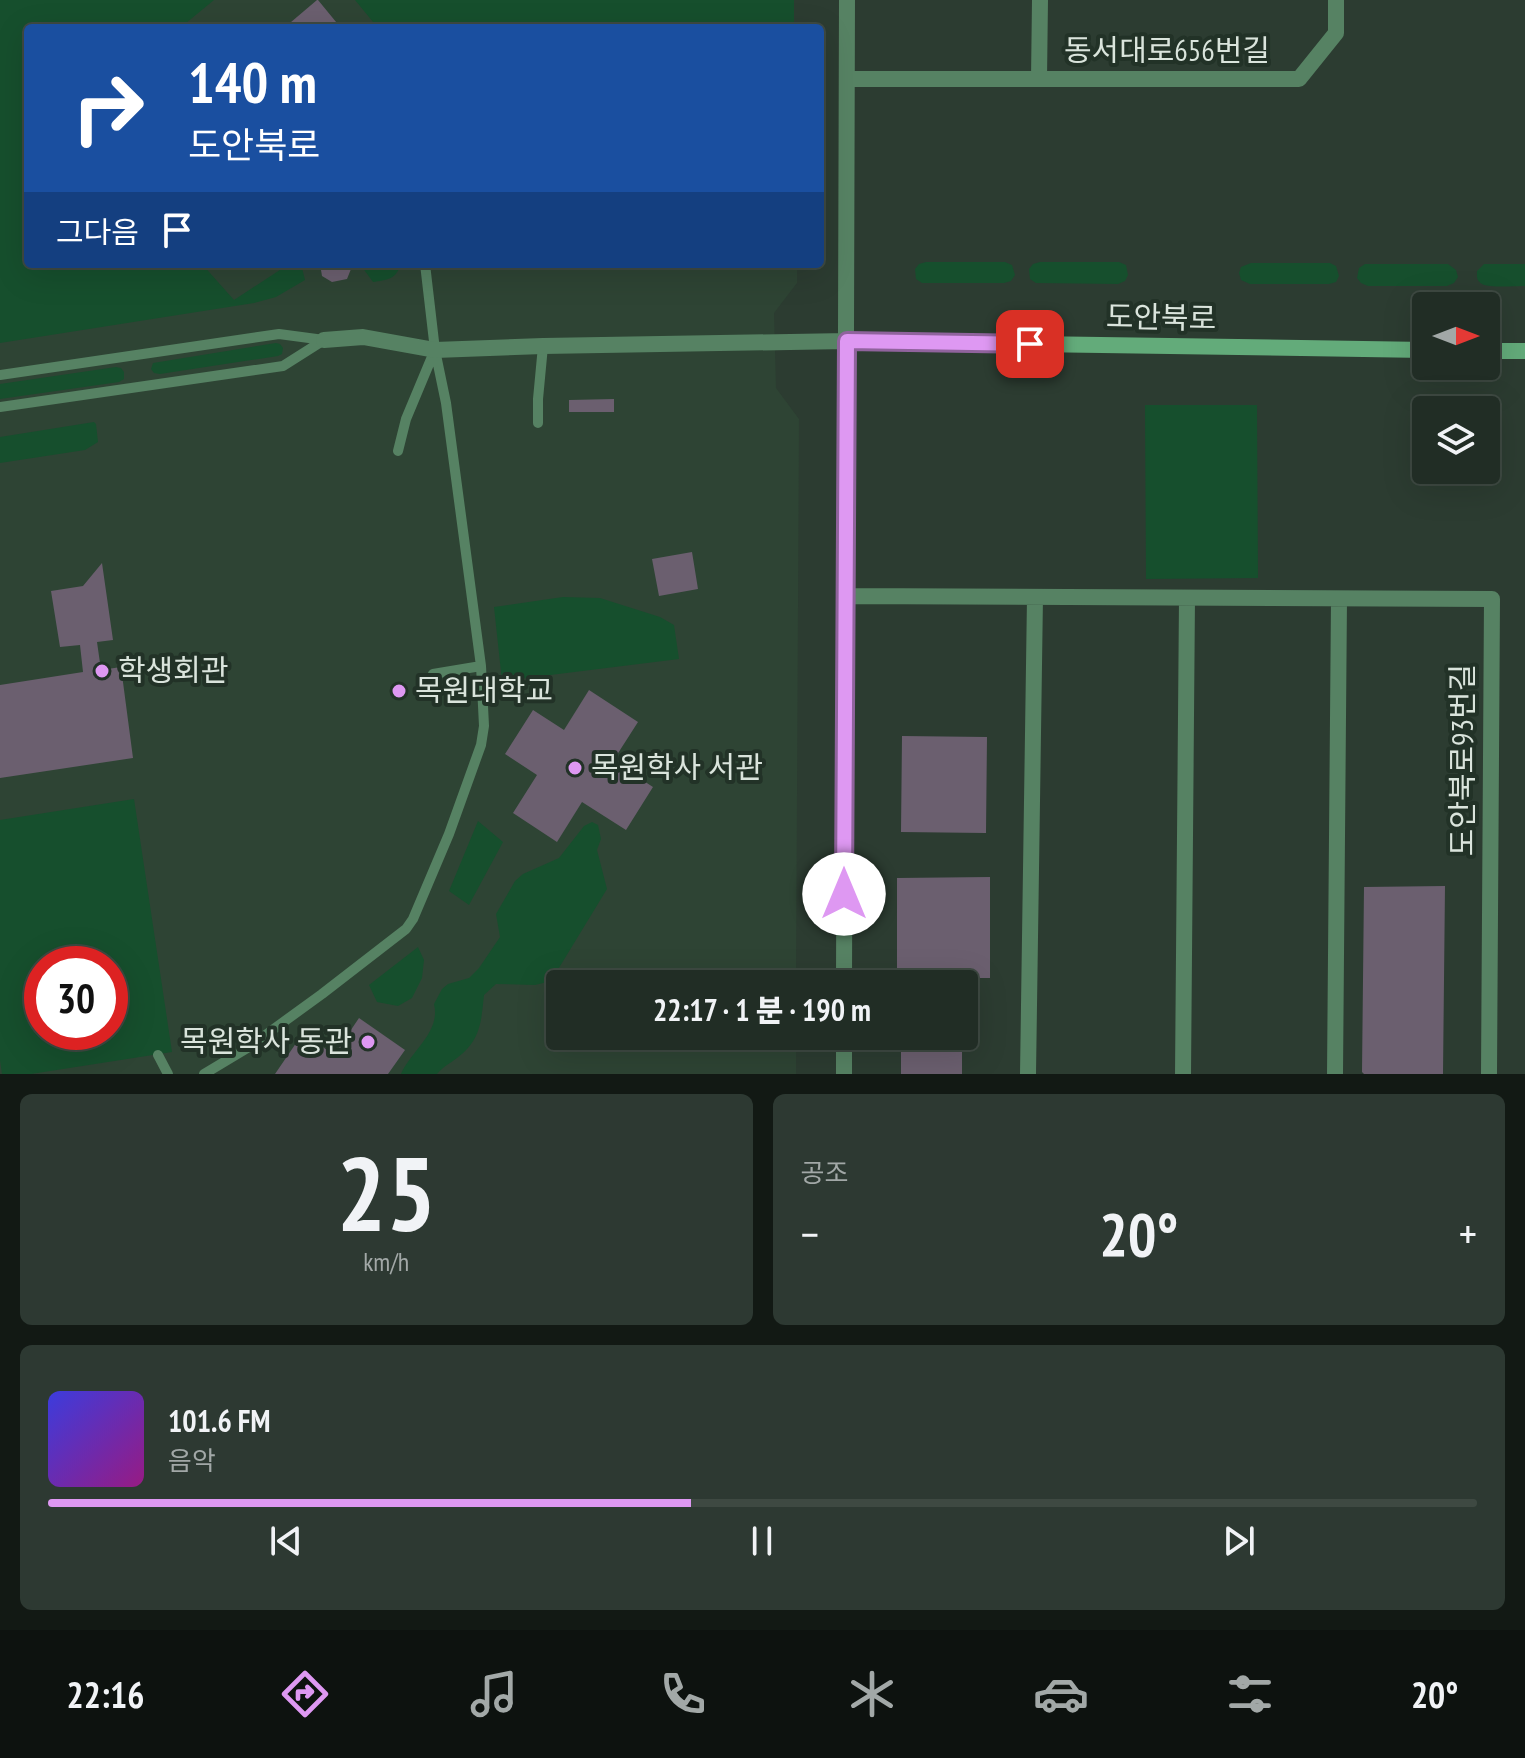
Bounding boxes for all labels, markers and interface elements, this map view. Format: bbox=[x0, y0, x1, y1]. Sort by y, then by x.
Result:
street label: 동서대로656번길 bbox=[1064, 30, 1270, 69]
text: 140 m bbox=[188, 46, 317, 118]
icon: right bbox=[56, 56, 160, 160]
text: 도안북로 bbox=[188, 121, 320, 168]
icon: arrive bbox=[155, 208, 199, 252]
text: 그다음 bbox=[56, 212, 139, 251]
north arrow bbox=[1412, 292, 1500, 380]
map controls bbox=[1412, 292, 1500, 484]
street label: 도안북로 bbox=[1105, 296, 1217, 337]
pin bbox=[996, 310, 1064, 378]
icon: arrive bbox=[1008, 322, 1052, 366]
button: layers bbox=[1412, 396, 1500, 484]
place label: 학생회관 bbox=[118, 650, 228, 689]
marker: 학생회관 bbox=[93, 662, 111, 680]
street label: 도안북로93번길 bbox=[1442, 664, 1481, 856]
place label: 목원대학교 bbox=[415, 670, 553, 709]
marker: 목원대학교 bbox=[390, 682, 408, 700]
place label: 목원학사 서관 bbox=[591, 747, 763, 786]
marker: 목원학사 서관 bbox=[566, 759, 584, 777]
position arrow bbox=[802, 852, 886, 936]
speed limit sign: 30 bbox=[24, 946, 128, 1050]
text: 22:17 · 1 분 · 190 m bbox=[653, 990, 871, 1029]
place label: 목원학사 동관 bbox=[180, 1021, 352, 1060]
marker: 목원학사 동관 bbox=[359, 1033, 377, 1051]
text: 25 bbox=[337, 1125, 436, 1260]
text: 공조 bbox=[801, 1156, 848, 1189]
text: 20° bbox=[1099, 1195, 1178, 1273]
text: − bbox=[801, 1205, 819, 1262]
text: + bbox=[1459, 1205, 1477, 1262]
text: km/h bbox=[363, 1245, 409, 1278]
text: 101.6 FM bbox=[168, 1401, 270, 1440]
text: 음악 bbox=[168, 1444, 216, 1477]
icon: previous bbox=[264, 1519, 308, 1563]
icon: pause bbox=[740, 1519, 784, 1563]
icon: next bbox=[1217, 1519, 1261, 1563]
icon: directions bbox=[277, 1666, 333, 1722]
icon: music bbox=[466, 1666, 522, 1722]
icon: phone bbox=[655, 1666, 711, 1722]
icon: climate bbox=[844, 1666, 900, 1722]
icon: car bbox=[1033, 1666, 1089, 1722]
icon: filters bbox=[1222, 1666, 1278, 1722]
text: 22:16 bbox=[66, 1671, 144, 1718]
text: 20° bbox=[1411, 1671, 1458, 1718]

